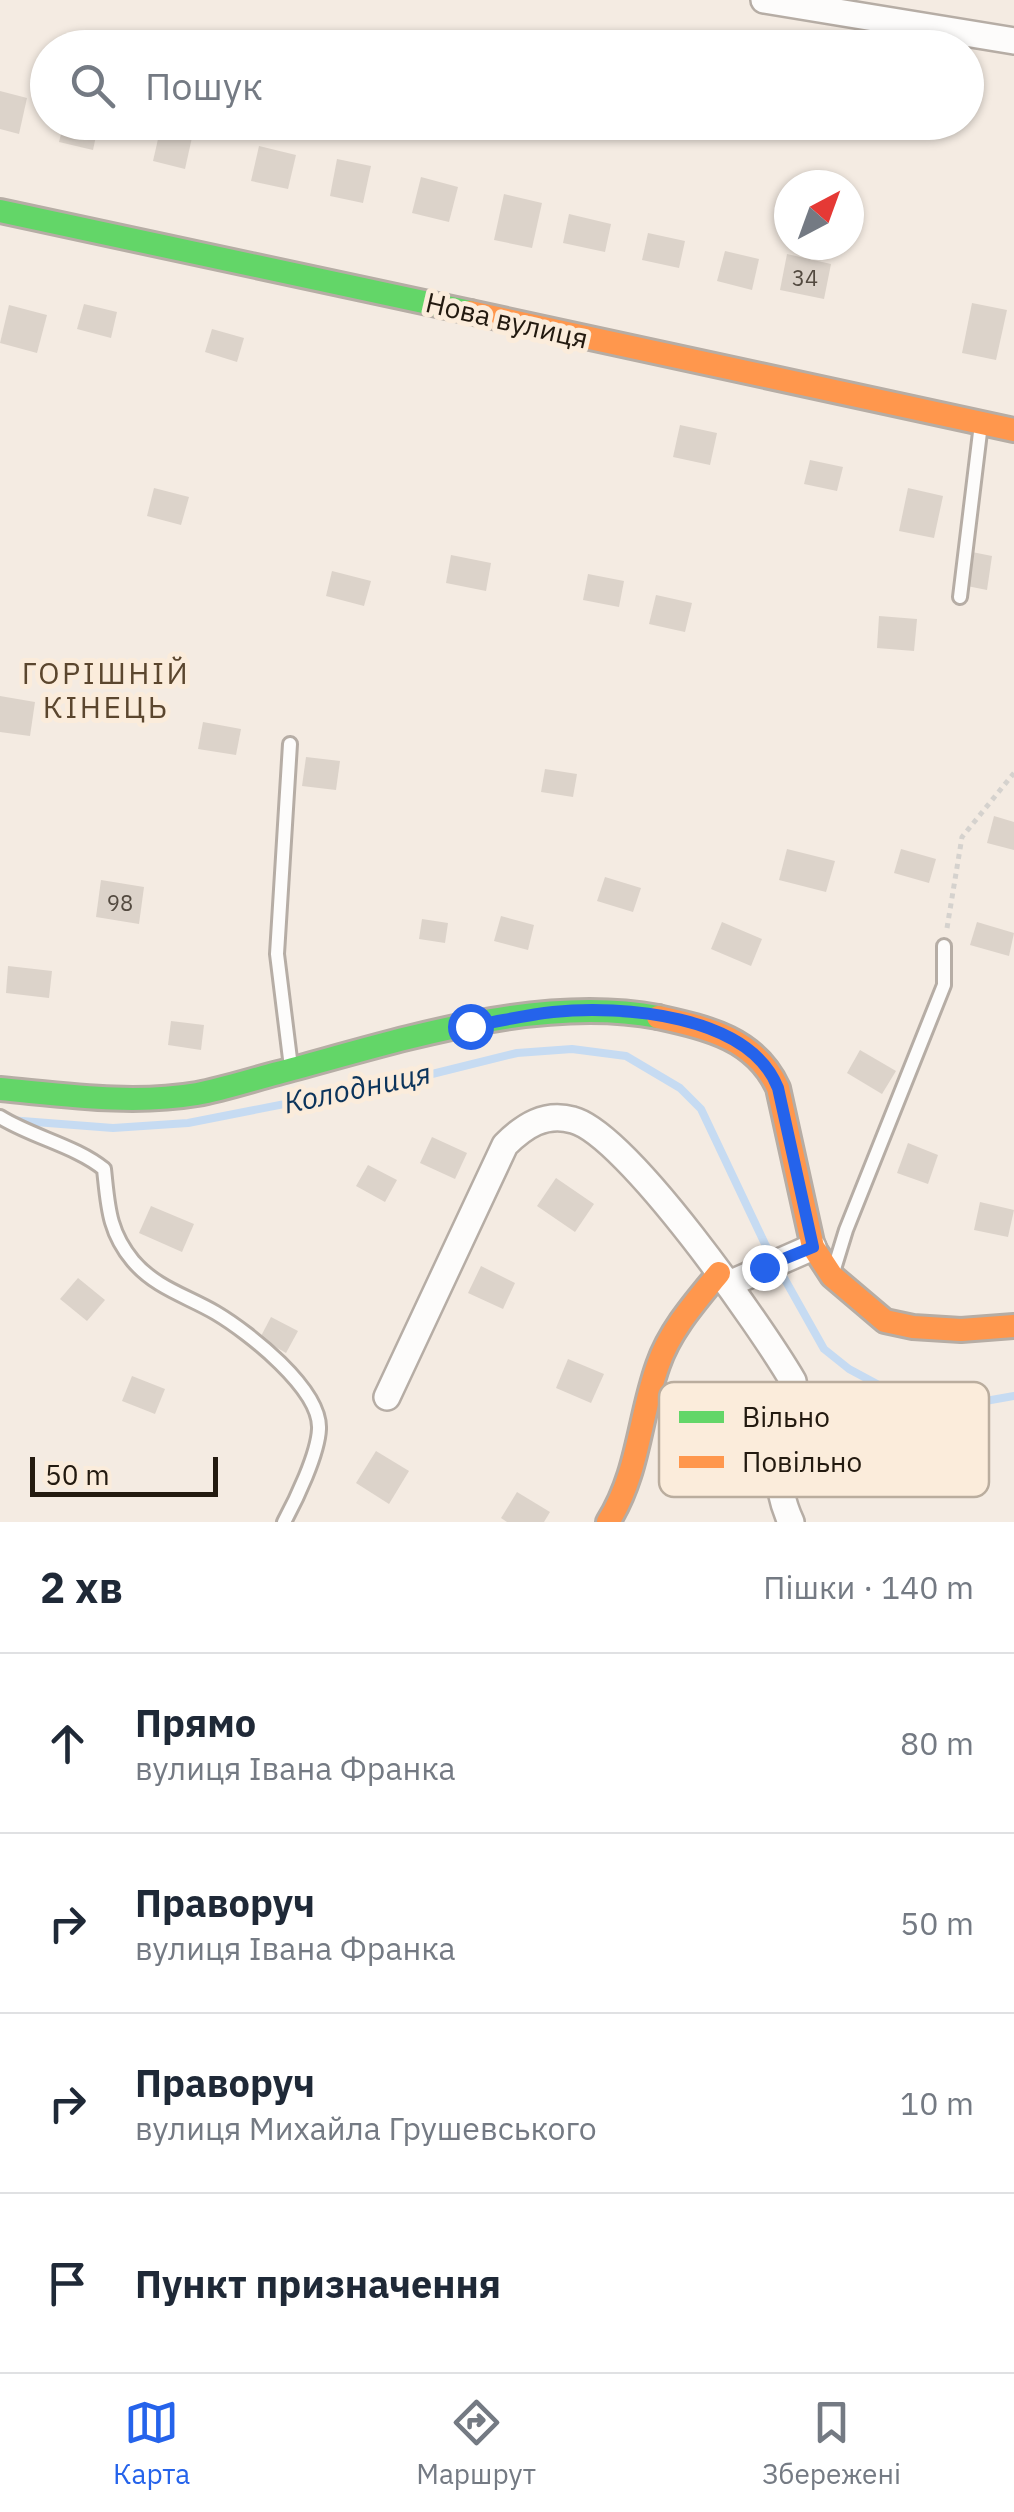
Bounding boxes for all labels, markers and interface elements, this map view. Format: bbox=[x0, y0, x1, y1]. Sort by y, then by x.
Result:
search box bbox=[30, 30, 984, 140]
icon: search bbox=[65, 58, 120, 113]
text: Пошук bbox=[145, 61, 263, 110]
north arrow bbox=[774, 170, 864, 260]
house number: 34 bbox=[792, 263, 818, 292]
street label: Нова вулиця bbox=[422, 283, 592, 357]
district label: ГОРІШНІЙ КІНЕЦЬ bbox=[22, 653, 190, 726]
house number: 98 bbox=[107, 888, 133, 917]
route start bbox=[448, 1004, 494, 1050]
water label: Колодниця bbox=[280, 1052, 434, 1122]
route end bbox=[742, 1245, 788, 1291]
legend bbox=[659, 1382, 989, 1497]
text: Вільно bbox=[742, 1398, 830, 1435]
text: Повільно bbox=[742, 1443, 862, 1480]
scale bar bbox=[30, 1452, 218, 1496]
text: 50 m bbox=[45, 1456, 110, 1493]
text: 2 хв bbox=[40, 1560, 123, 1615]
text: Пішки · 140 m bbox=[763, 1566, 974, 1608]
text: Прямо bbox=[135, 1698, 256, 1747]
icon: ahead bbox=[40, 1716, 95, 1771]
text: 80 m bbox=[900, 1722, 974, 1764]
text: вулиця Івана Франка bbox=[135, 1747, 456, 1789]
text: Праворуч bbox=[135, 1878, 315, 1927]
icon: right bbox=[40, 1896, 95, 1951]
text: 50 m bbox=[900, 1902, 974, 1944]
text: вулиця Івана Франка bbox=[135, 1927, 456, 1969]
text: Праворуч bbox=[135, 2058, 315, 2107]
icon: right bbox=[40, 2076, 95, 2131]
text: 10 m bbox=[900, 2082, 974, 2124]
text: вулиця Михайла Грушевського bbox=[135, 2107, 597, 2149]
icon: arrive bbox=[40, 2256, 95, 2311]
text: Пункт призначення bbox=[135, 2259, 501, 2308]
tab: Карта bbox=[113, 2395, 190, 2492]
tab: Маршрут bbox=[416, 2395, 536, 2492]
tab: Збережені bbox=[762, 2395, 901, 2492]

